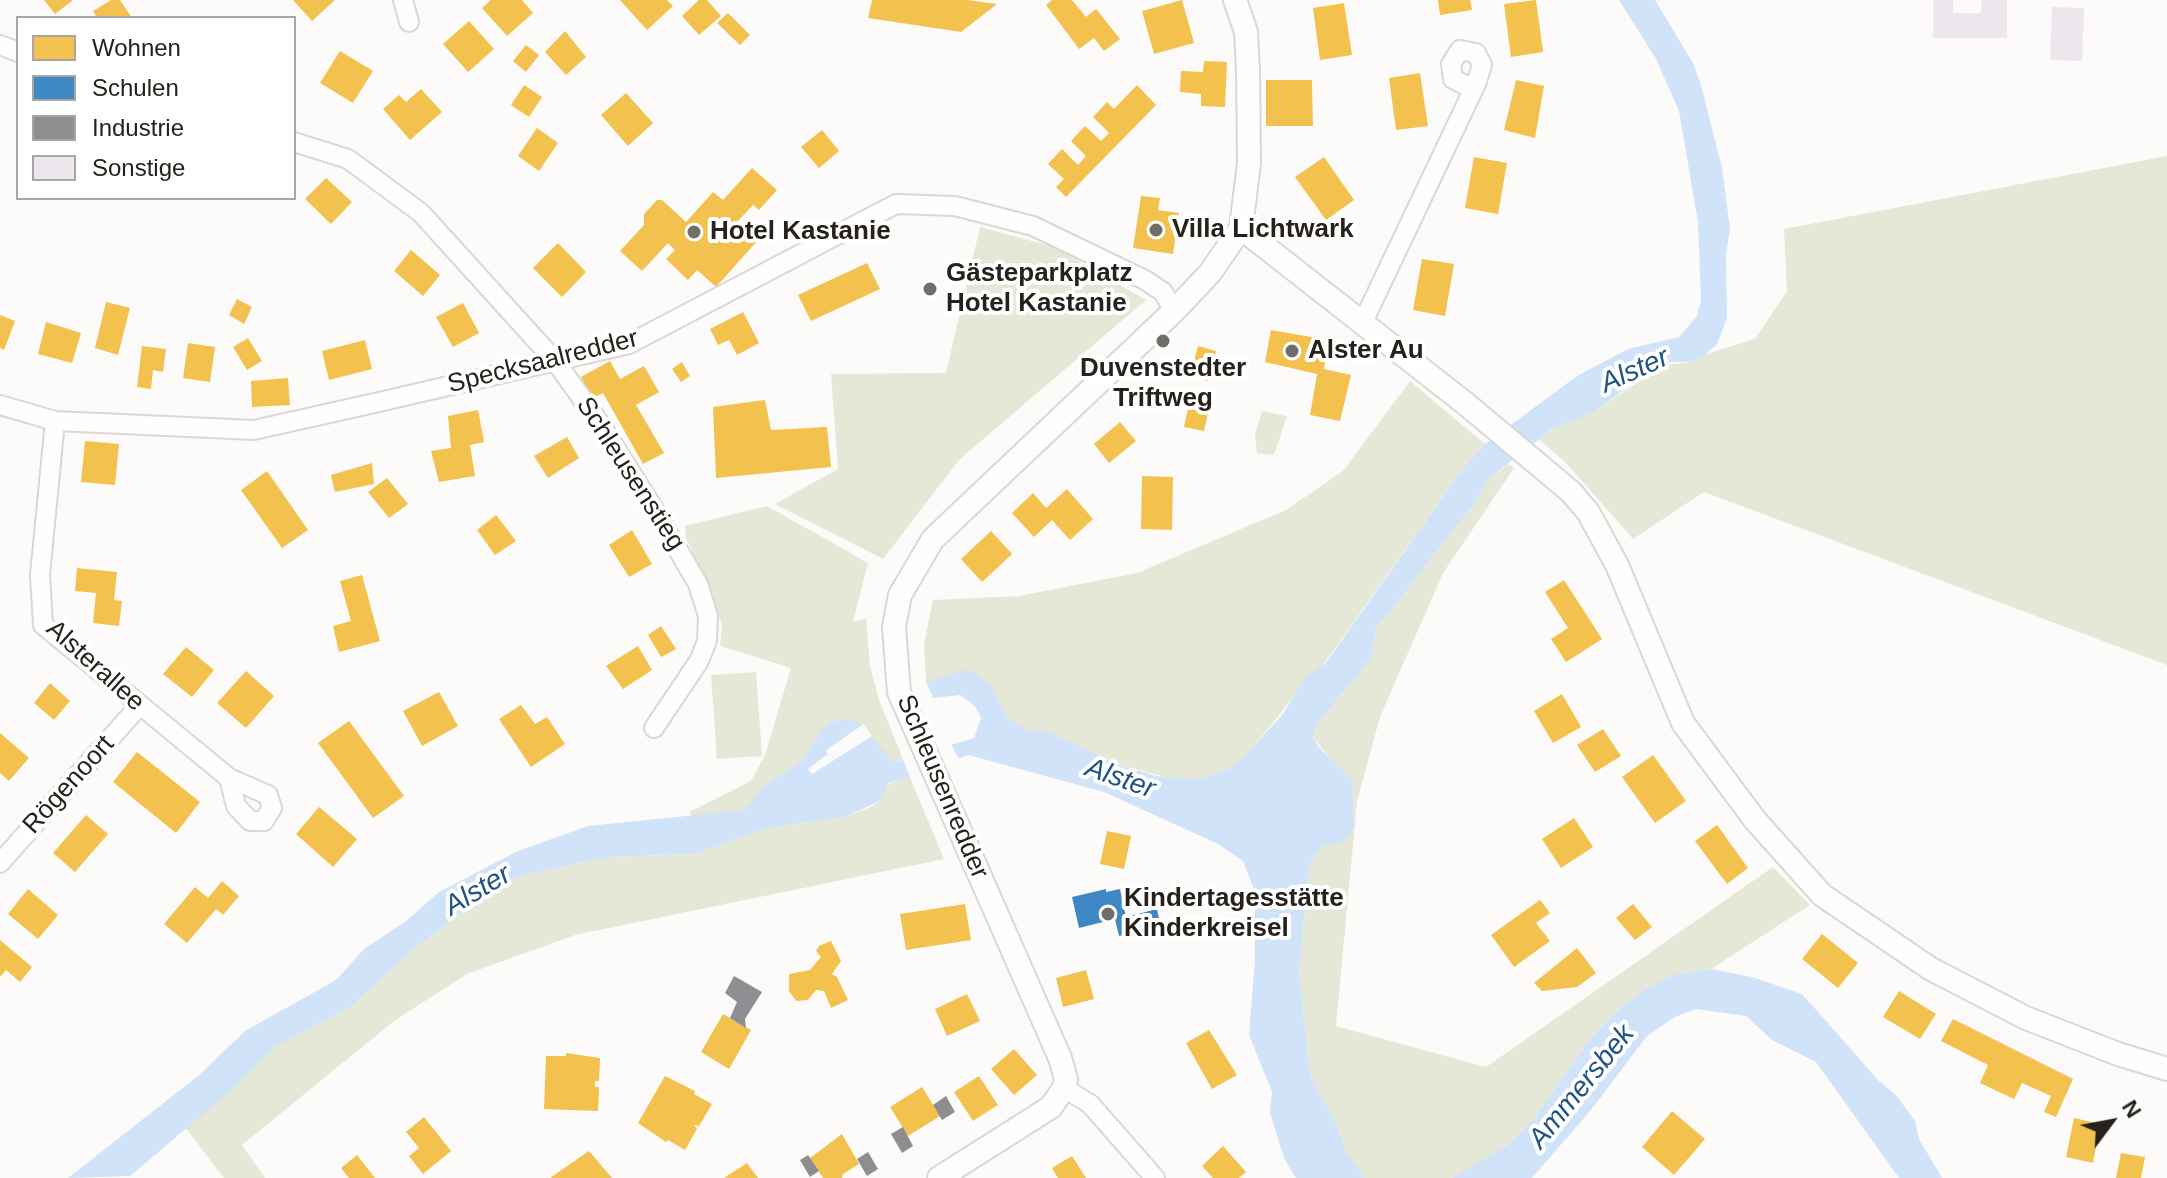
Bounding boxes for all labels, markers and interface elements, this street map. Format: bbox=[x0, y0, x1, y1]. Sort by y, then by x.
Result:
legend bbox=[16, 16, 296, 200]
text: Wohnen bbox=[92, 34, 181, 61]
text: Schulen bbox=[92, 74, 179, 101]
text: Industrie bbox=[92, 114, 184, 141]
text: Sonstige bbox=[92, 154, 185, 181]
place label: Villa Lichtwark bbox=[1172, 214, 1354, 246]
place label: Hotel Kastanie bbox=[710, 216, 891, 248]
marker: Villa Lichtwark bbox=[1147, 221, 1165, 239]
marker: Hotel Kastanie bbox=[685, 223, 703, 241]
place label: Gästeparkplatz Hotel Kastanie bbox=[946, 258, 1132, 320]
marker: Gästeparkplatz Hotel Kastanie bbox=[921, 280, 939, 298]
street label: Specksaalredder bbox=[445, 323, 641, 401]
marker: Duvenstedter Triftweg bbox=[1154, 332, 1172, 350]
place label: Alster Au bbox=[1308, 335, 1424, 367]
water label: Alster bbox=[1595, 341, 1675, 401]
marker: Alster Au bbox=[1283, 342, 1301, 360]
place label: Duvenstedter Triftweg bbox=[1080, 353, 1246, 414]
street label: Schleusenstieg bbox=[569, 392, 691, 556]
street label: Alsterallee bbox=[39, 614, 151, 718]
street label: Schleusenredder bbox=[889, 690, 995, 884]
street label: Rögenoort bbox=[17, 729, 121, 841]
water label: Alster bbox=[1081, 751, 1159, 807]
water label: Alster bbox=[439, 858, 517, 924]
place label: Kindertagesstätte Kinderkreisel bbox=[1124, 883, 1344, 944]
marker: Kindertagesstätte Kinderkreisel bbox=[1099, 905, 1117, 923]
water label: Ammersbek bbox=[1522, 1018, 1642, 1156]
north arrow bbox=[2071, 1082, 2151, 1162]
text: N bbox=[2117, 1096, 2147, 1122]

